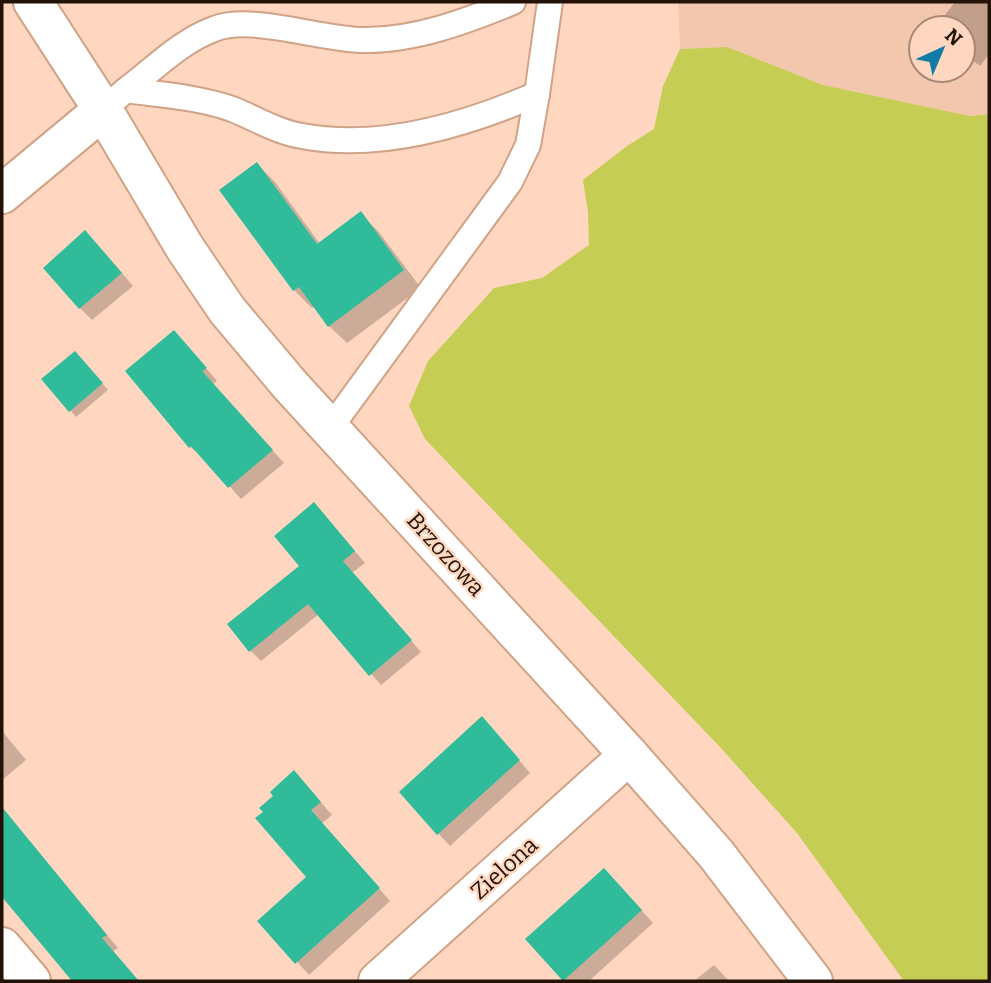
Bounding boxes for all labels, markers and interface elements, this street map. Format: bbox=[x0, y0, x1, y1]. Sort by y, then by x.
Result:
north arrow bbox=[907, 14, 977, 84]
text: N bbox=[940, 24, 967, 51]
street label: Brzozowa bbox=[401, 506, 491, 602]
street label: Zielona bbox=[465, 830, 544, 905]

